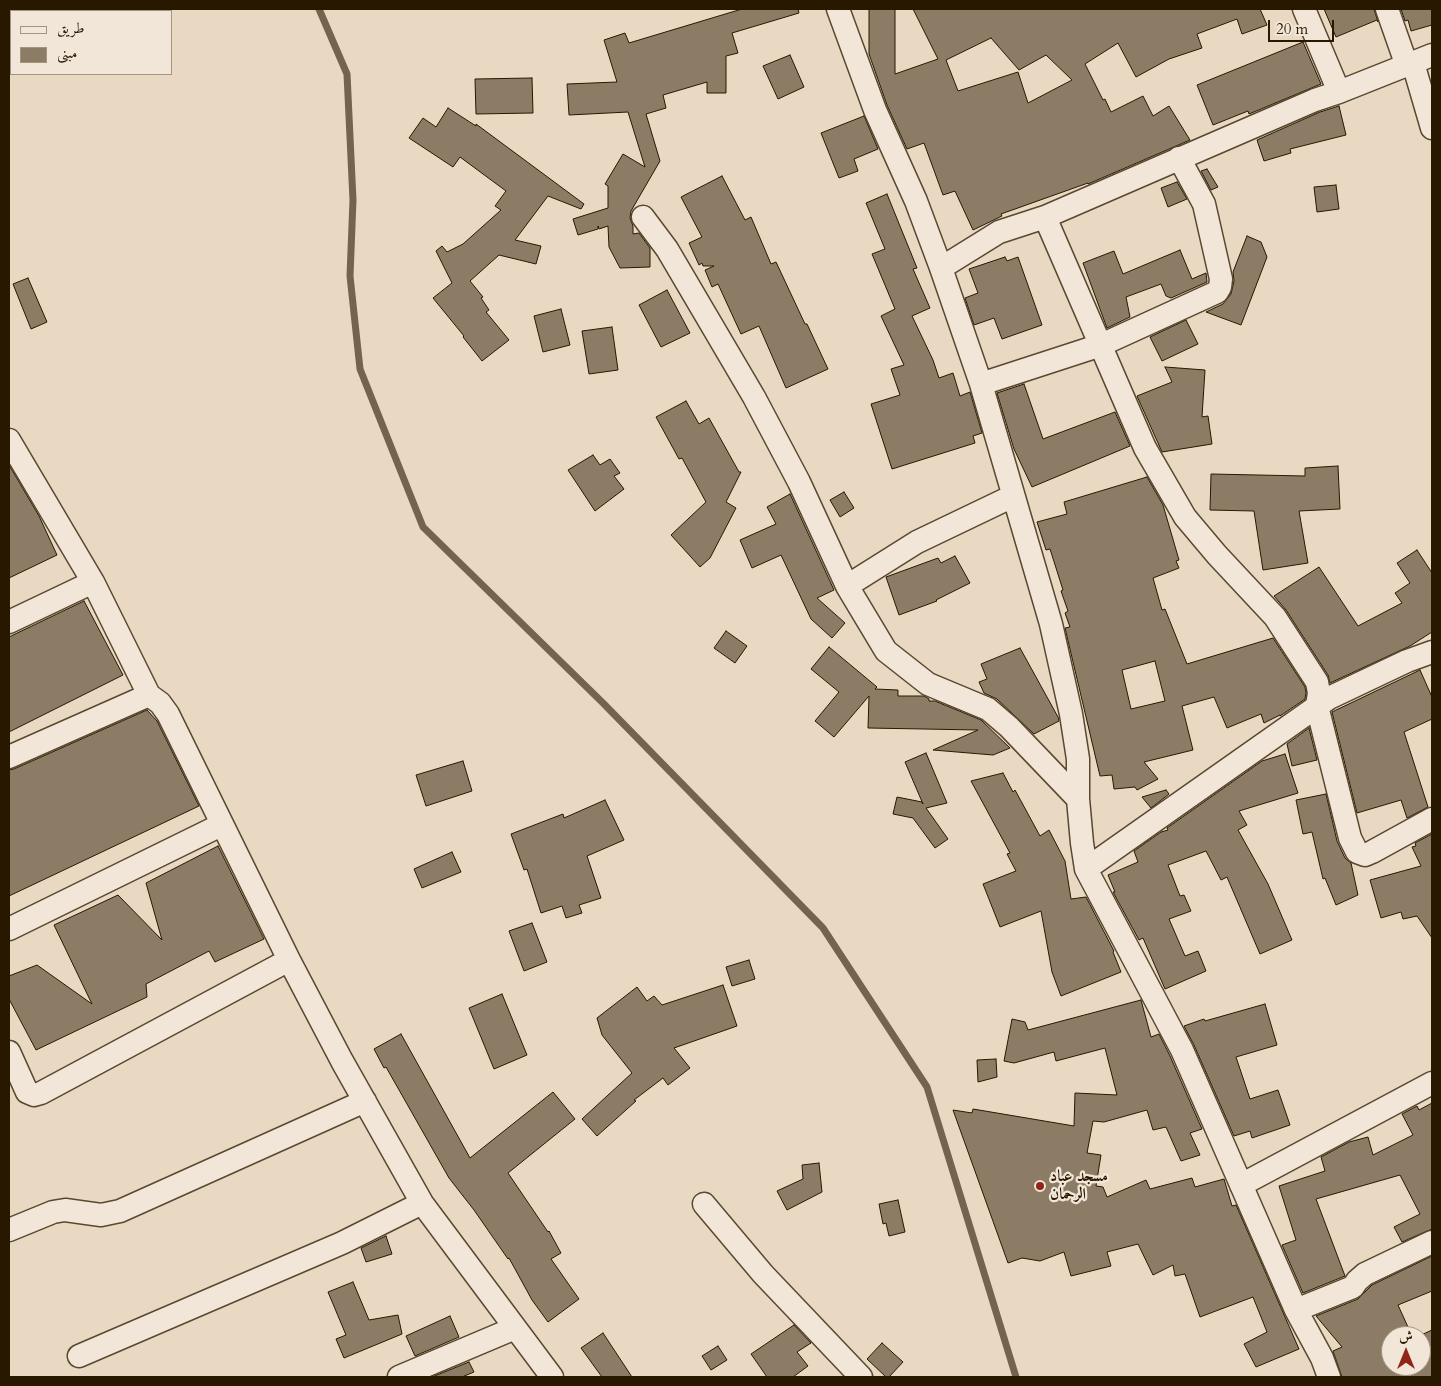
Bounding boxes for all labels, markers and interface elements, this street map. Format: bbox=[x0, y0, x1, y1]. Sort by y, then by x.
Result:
legend bbox=[10, 10, 172, 75]
scale bar bbox=[1271, 10, 1337, 42]
text: طريق bbox=[57, 18, 84, 38]
text: 20 m bbox=[1276, 19, 1308, 39]
text: مبنى bbox=[57, 43, 77, 63]
place label: مسجد عباد الرحمان bbox=[1050, 1167, 1108, 1205]
marker: مسجد عباد الرحمان bbox=[1034, 1180, 1046, 1192]
north arrow bbox=[1381, 1326, 1431, 1376]
text: ش bbox=[1399, 1327, 1413, 1346]

